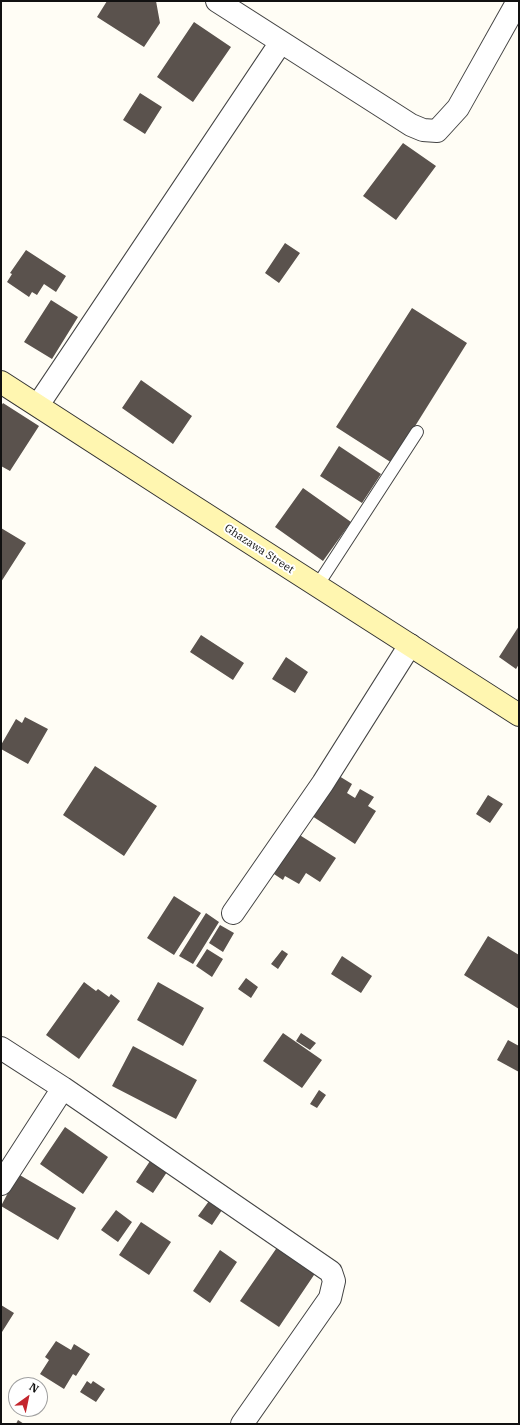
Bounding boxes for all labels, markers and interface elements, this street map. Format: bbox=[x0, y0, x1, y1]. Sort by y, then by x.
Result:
street label: Ghazawa Street bbox=[222, 522, 296, 576]
north arrow bbox=[8, 1377, 48, 1417]
text: N bbox=[27, 1380, 41, 1396]

